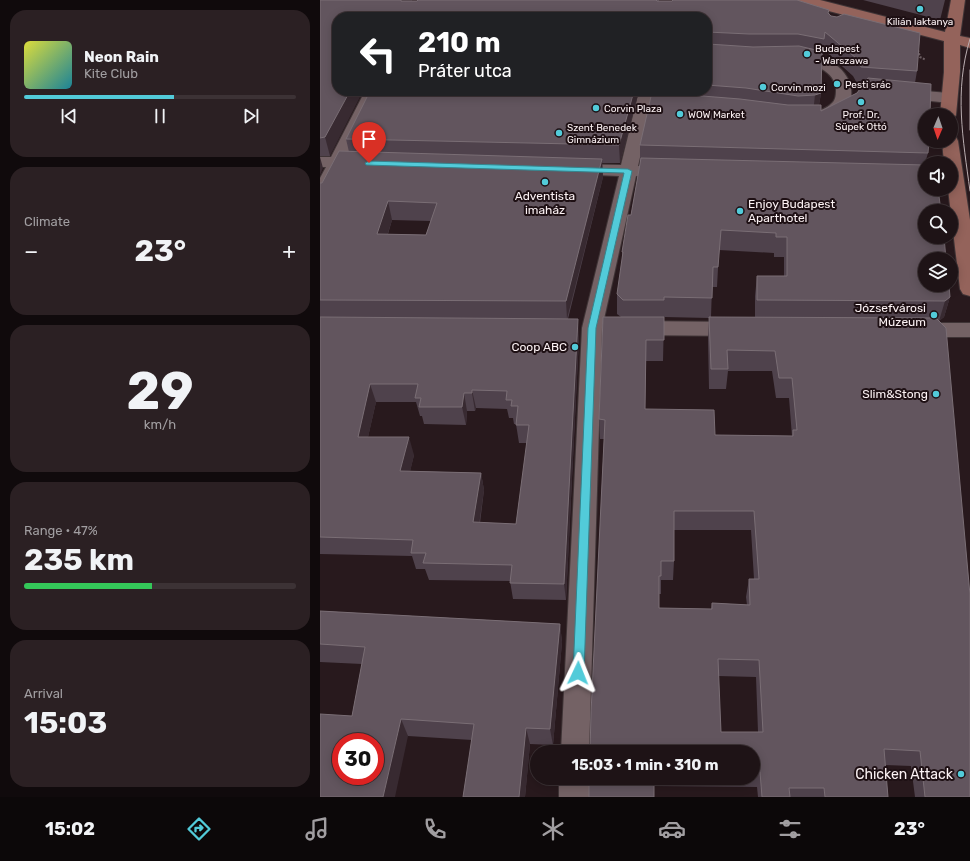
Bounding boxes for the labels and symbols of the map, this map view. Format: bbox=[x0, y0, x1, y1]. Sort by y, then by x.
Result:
marker: Kilián laktanya bbox=[915, 4, 925, 14]
place label: Kilián laktanya bbox=[887, 16, 953, 28]
place label: Budapest - Warszawa bbox=[815, 43, 868, 67]
marker: Budapest - Warszawa bbox=[802, 49, 812, 59]
marker: Pesti srác bbox=[832, 79, 842, 89]
place label: Pesti srác bbox=[845, 79, 891, 91]
marker: Corvin mozi bbox=[758, 82, 768, 92]
place label: Corvin mozi bbox=[771, 82, 826, 94]
marker: Prof. Dr. Süpek Ottó bbox=[856, 97, 866, 107]
marker: Corvin Plaza bbox=[591, 103, 601, 113]
place label: Corvin Plaza bbox=[604, 103, 662, 115]
north arrow bbox=[918, 108, 958, 148]
marker: WOW Market bbox=[675, 109, 685, 119]
place label: WOW Market bbox=[688, 109, 745, 121]
place label: Prof. Dr. Süpek Ottó bbox=[835, 109, 887, 133]
pin bbox=[352, 122, 386, 163]
place label: Szent Benedek Gimnázium bbox=[567, 122, 638, 146]
marker: Szent Benedek Gimnázium bbox=[554, 128, 564, 138]
marker: Adventista imaház bbox=[540, 177, 550, 187]
place label: Adventista imaház bbox=[515, 189, 575, 217]
place label: Enjoy Budapest Aparthotel bbox=[748, 197, 835, 225]
marker: Enjoy Budapest Aparthotel bbox=[735, 206, 745, 216]
place label: Józsefvárosi Múzeum bbox=[855, 301, 926, 329]
marker: Józsefvárosi Múzeum bbox=[929, 310, 939, 320]
place label: Coop ABC bbox=[511, 340, 567, 354]
marker: Coop ABC bbox=[570, 342, 580, 352]
place label: Slim&Stong bbox=[862, 387, 928, 401]
marker: Slim&Stong bbox=[931, 389, 941, 399]
position arrow bbox=[557, 652, 599, 694]
speed limit sign: 30 bbox=[332, 733, 384, 785]
place label: Chicken Attack bbox=[855, 766, 954, 783]
marker: Chicken Attack bbox=[956, 769, 966, 779]

